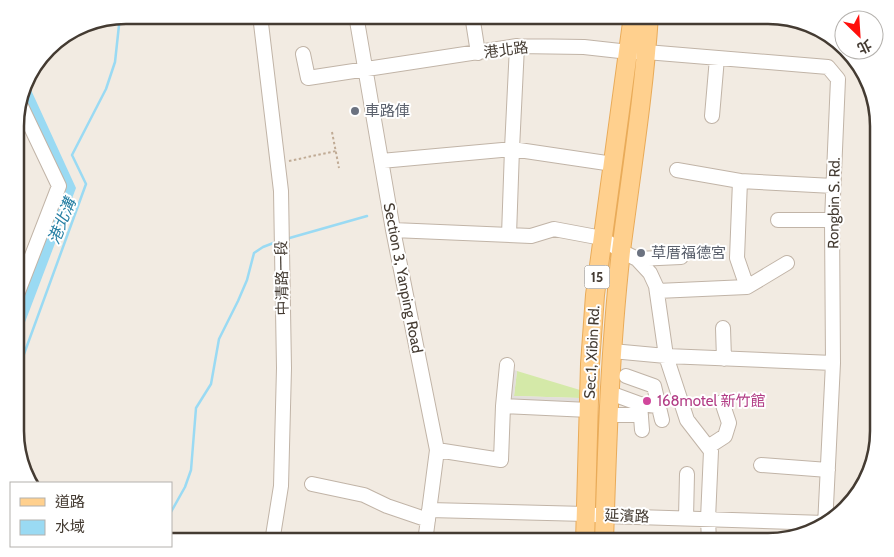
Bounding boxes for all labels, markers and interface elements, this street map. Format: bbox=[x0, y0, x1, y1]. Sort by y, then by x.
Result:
north arrow bbox=[834, 10, 884, 60]
text: 北 bbox=[854, 36, 875, 58]
street label: 港北路 bbox=[483, 38, 529, 62]
place label: 車路俥 bbox=[365, 102, 410, 120]
marker: 車路俥 bbox=[349, 105, 361, 117]
street label: Rongbin S. Rd. bbox=[824, 157, 844, 249]
water label: 港北溝 bbox=[44, 193, 81, 247]
street label: Section 3, Yanping Road bbox=[380, 201, 426, 355]
street label: 中清路一段 bbox=[272, 240, 292, 316]
place label: 草厝福德宮 bbox=[651, 244, 726, 262]
marker: 草厝福德宮 bbox=[635, 247, 647, 259]
road number: 15 bbox=[584, 266, 610, 288]
street label: Sec.1, Xibin Rd. bbox=[581, 305, 603, 399]
place label: 168motel 新竹館 bbox=[657, 392, 765, 410]
marker: 168motel 新竹館 bbox=[641, 395, 653, 407]
legend bbox=[10, 482, 172, 547]
text: 道路 bbox=[55, 493, 85, 511]
street label: 延濱路 bbox=[604, 506, 650, 526]
text: 水域 bbox=[55, 518, 85, 536]

